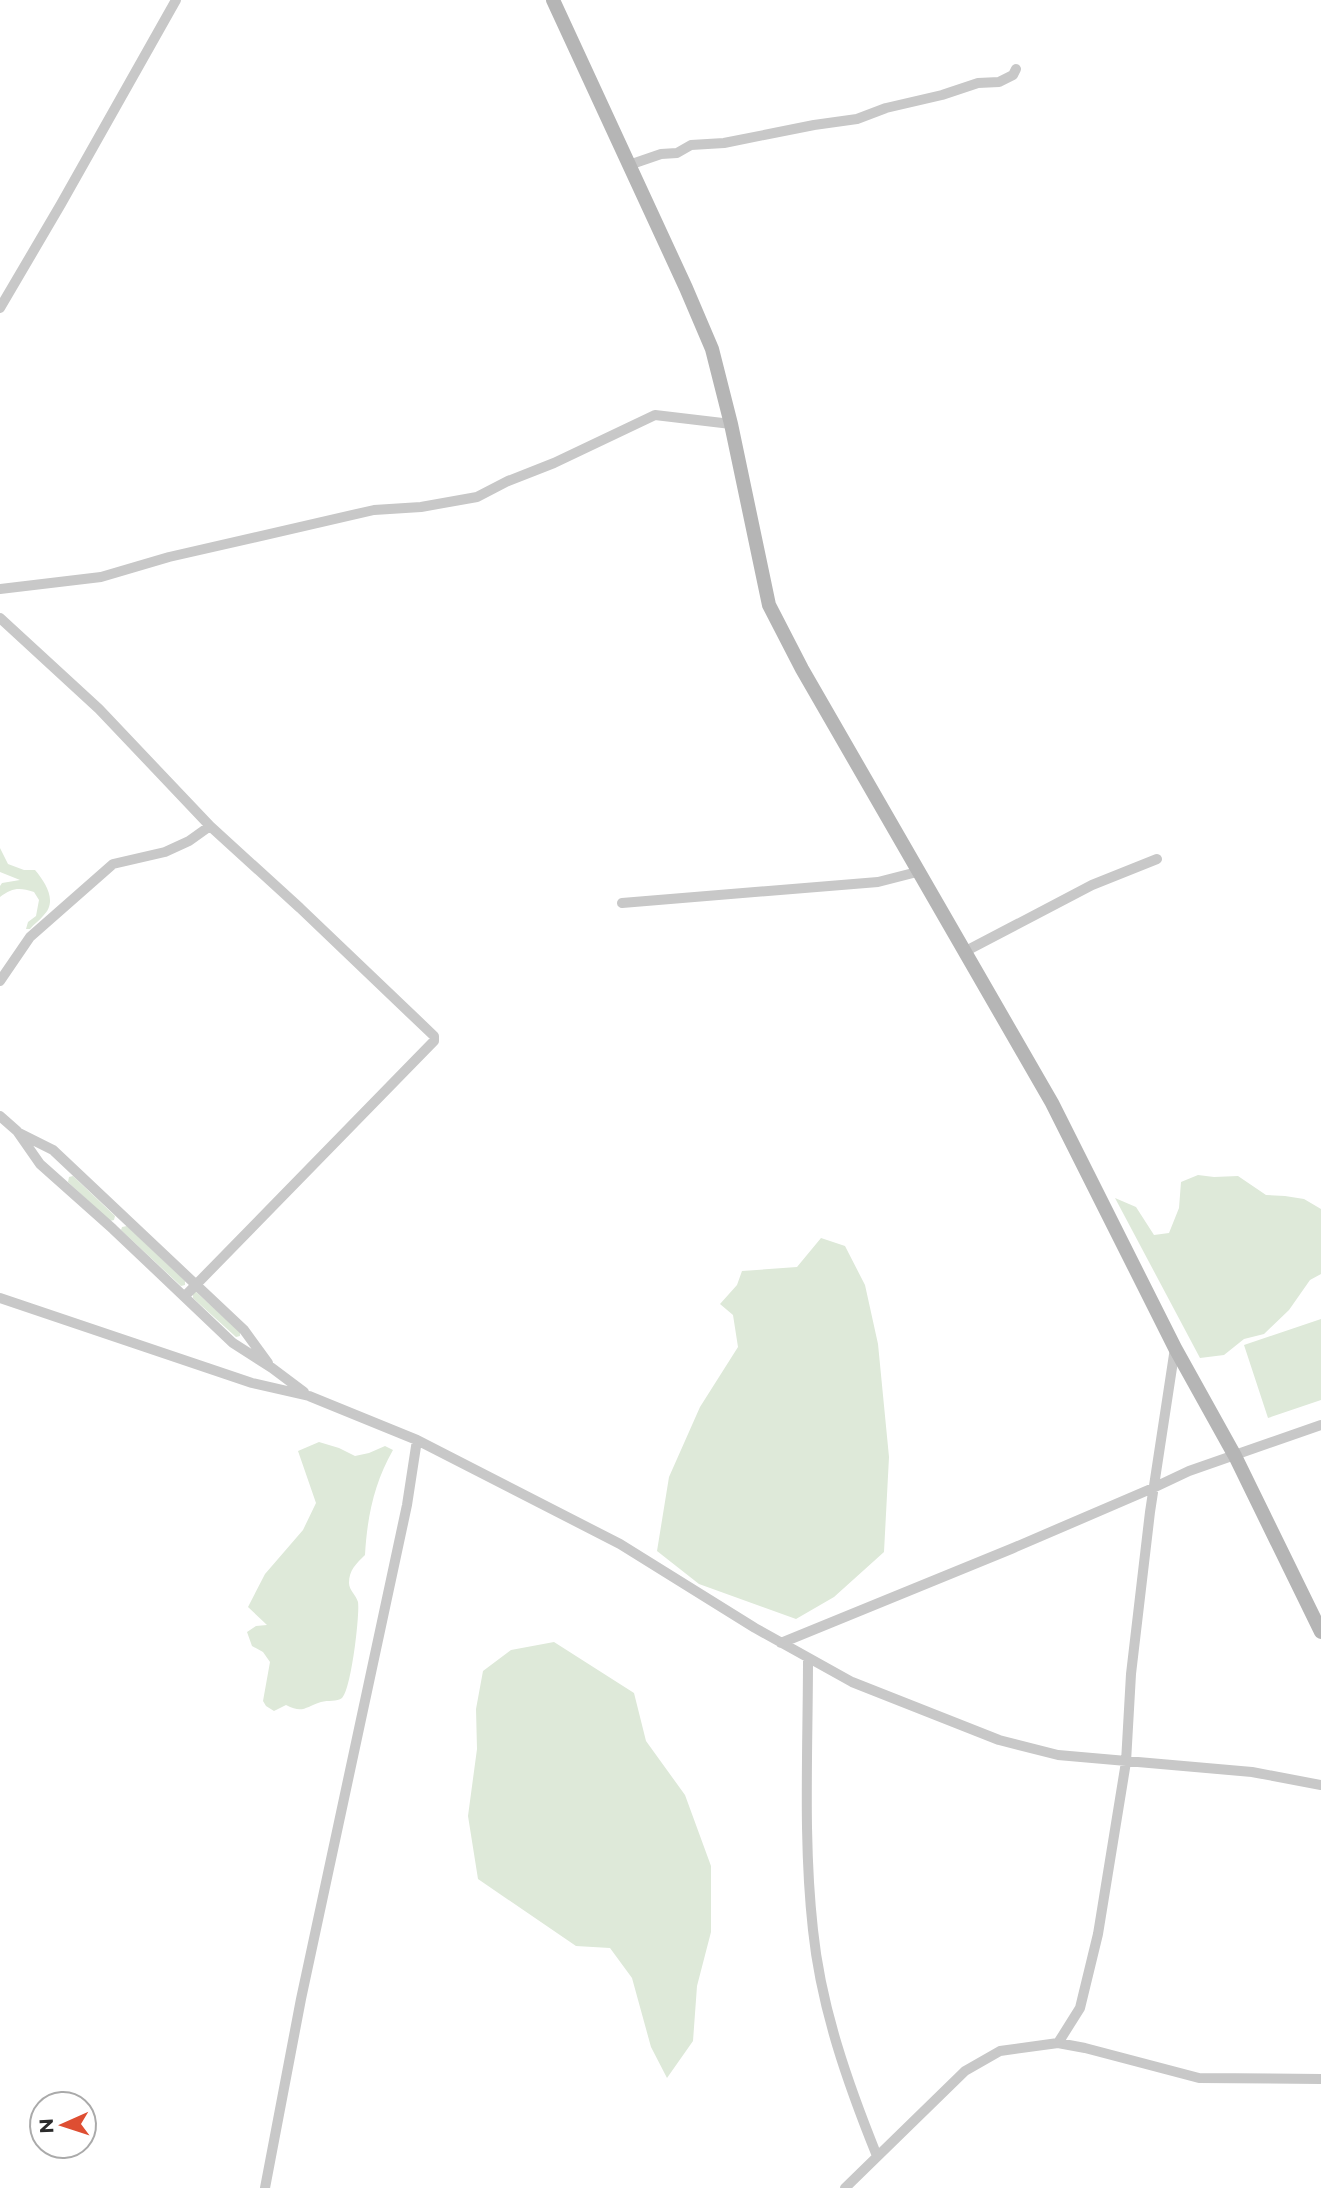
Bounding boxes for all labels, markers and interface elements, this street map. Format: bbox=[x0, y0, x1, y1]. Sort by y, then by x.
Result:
north arrow bbox=[28, 2090, 98, 2160]
text: N bbox=[35, 2118, 58, 2134]

